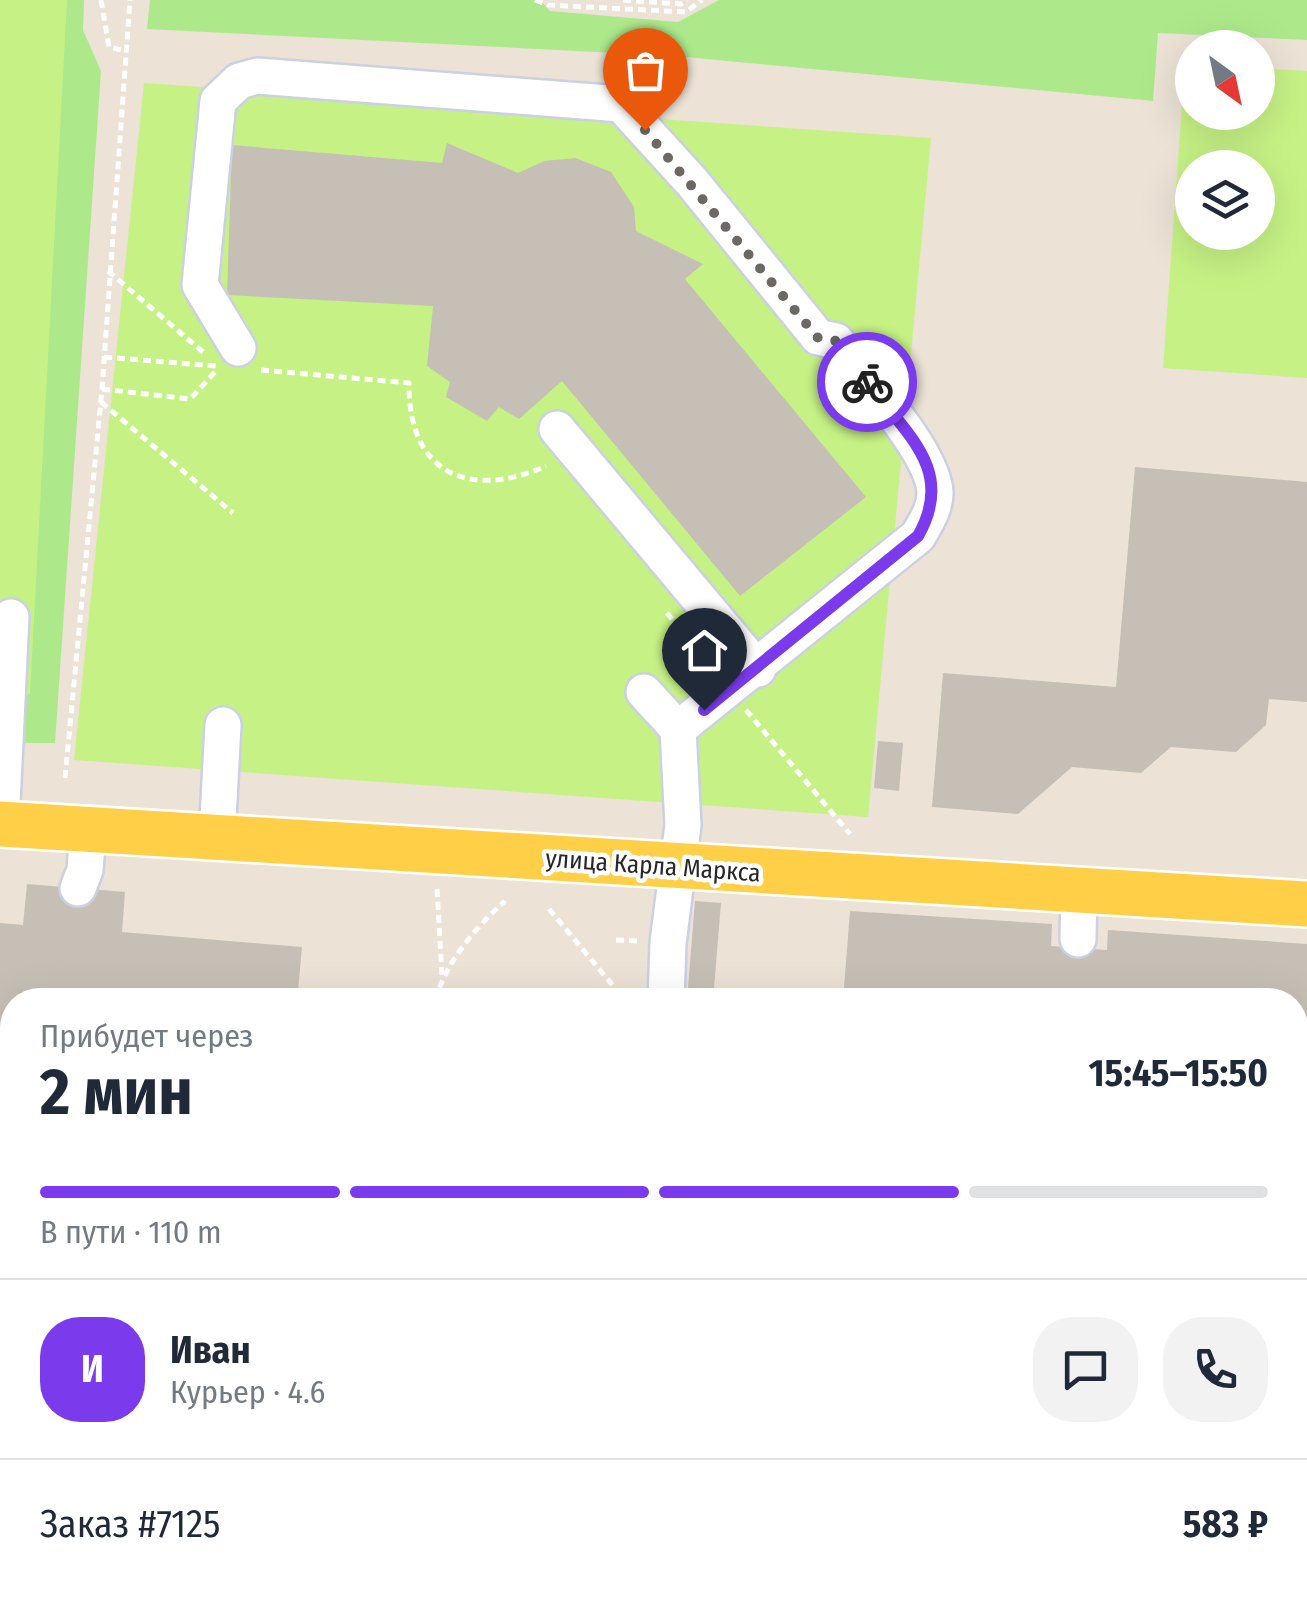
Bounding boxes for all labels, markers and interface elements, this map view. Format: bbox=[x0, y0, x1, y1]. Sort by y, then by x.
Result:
pin bbox=[603, 28, 688, 131]
north arrow bbox=[1175, 30, 1275, 130]
map controls bbox=[1175, 30, 1275, 250]
icon: bag bbox=[618, 43, 673, 98]
button: layers bbox=[1175, 150, 1275, 250]
courier bbox=[817, 332, 917, 432]
icon: bike bbox=[840, 355, 895, 410]
pin bbox=[662, 608, 747, 711]
icon: home bbox=[677, 623, 732, 678]
street label: улица Карла Маркса bbox=[544, 844, 762, 888]
text: Прибудет через bbox=[40, 1017, 253, 1055]
text: 15:45–15:50 bbox=[1088, 1050, 1268, 1096]
text: 2 мин bbox=[40, 1053, 193, 1131]
text: В пути · 110 m bbox=[40, 1213, 222, 1251]
button: chat bbox=[1033, 1317, 1138, 1422]
button: phone bbox=[1163, 1317, 1268, 1422]
text: Иван bbox=[170, 1327, 251, 1373]
text: И bbox=[81, 1346, 104, 1392]
text: Курьер · 4.6 bbox=[170, 1373, 325, 1411]
text: Заказ #7125 bbox=[40, 1501, 220, 1547]
text: 583 ₽ bbox=[1183, 1501, 1268, 1547]

